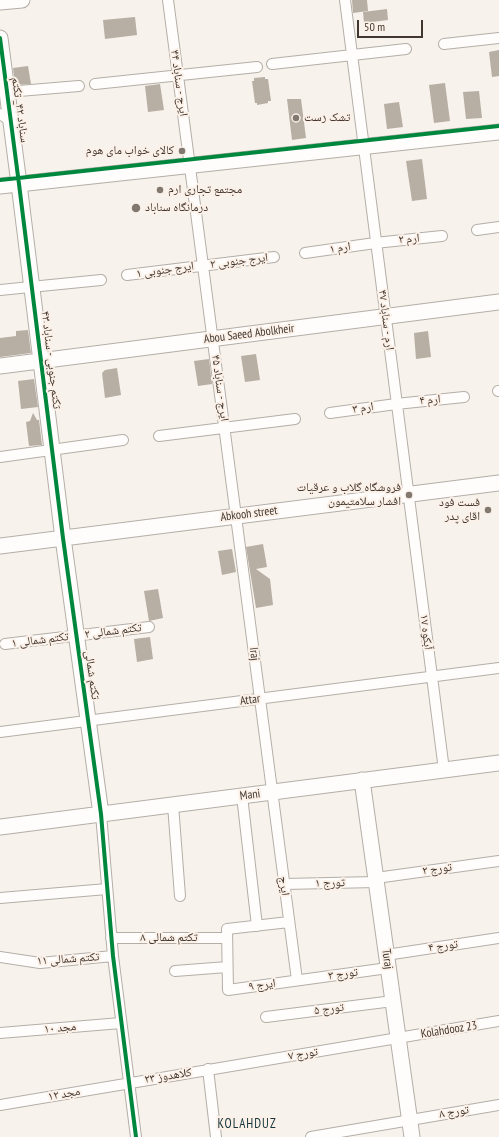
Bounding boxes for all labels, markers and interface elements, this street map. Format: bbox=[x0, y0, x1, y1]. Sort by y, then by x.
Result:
scale bar bbox=[359, 12, 425, 38]
text: 50 m bbox=[364, 19, 385, 34]
street label: ایرج - سناباد ۴۴ bbox=[167, 49, 191, 117]
street label: سناباد ۴۲_ تکتم bbox=[8, 76, 32, 144]
place label: تشک زست bbox=[304, 111, 350, 125]
marker: تشک زست bbox=[291, 113, 301, 123]
place label: کالای خواب مای هوم bbox=[86, 144, 174, 158]
marker: کالای خواب مای هوم bbox=[177, 146, 187, 156]
place label: مجتمع تجاری ارم bbox=[168, 183, 242, 197]
marker: مجتمع تجاری ارم bbox=[155, 185, 165, 195]
place label: درمانگاه سناباد bbox=[145, 201, 208, 215]
marker: درمانگاه سناباد bbox=[130, 202, 142, 214]
street label: ارم ۲ bbox=[398, 231, 420, 247]
street label: ارم ۱ bbox=[328, 239, 352, 257]
street label: ایرج جنوبی ۲ bbox=[209, 250, 269, 272]
street label: ایرج جنوبی ۱ bbox=[135, 259, 195, 281]
street label: ارم - سناباد ۴۷ bbox=[375, 289, 397, 351]
street label: تکتم جنوبی - سناباد ۴۳ bbox=[38, 310, 64, 410]
street label: Abou Saeed Abolkheir bbox=[203, 321, 295, 347]
street label: ایرج - سناباد ۴۵ bbox=[208, 354, 232, 422]
street label: ارم ۴ bbox=[419, 392, 441, 408]
street label: ارم ۳ bbox=[351, 399, 375, 417]
place label: فروشگاه گلاب و عرقیات افشار سلامتیمون bbox=[297, 481, 401, 509]
marker: فروشگاه گلاب و عرقیات افشار سلامتیمون bbox=[404, 490, 414, 500]
place label: فست فود اقای پدر bbox=[439, 496, 480, 524]
street label: Abkooh street bbox=[220, 503, 278, 525]
marker: فست فود اقای پدر bbox=[483, 505, 493, 515]
street label: آبکوه ۱۷ bbox=[417, 614, 435, 650]
street label: تکتم شمالی ۲ bbox=[84, 620, 142, 642]
street label: تکتم شمالی ۱ bbox=[11, 629, 69, 651]
street label: Iraj bbox=[246, 646, 262, 662]
street label: تکتم شمالی bbox=[81, 649, 103, 701]
street label: Attar bbox=[239, 692, 261, 708]
street label: Mani bbox=[239, 787, 261, 803]
street label: تورج ۲ bbox=[421, 860, 453, 878]
street label: ایرج bbox=[276, 875, 292, 897]
street label: تورج ۱ bbox=[315, 876, 345, 890]
street label: تکتم شمالی ۸ bbox=[140, 931, 198, 945]
street label: تورج ۴ bbox=[427, 937, 459, 955]
street label: Turaj bbox=[378, 948, 396, 970]
street label: تکتم شمالی ۱۱ bbox=[36, 950, 100, 968]
street label: تورج ۳ bbox=[327, 965, 359, 983]
street label: ایرج ۹ bbox=[247, 976, 277, 994]
street label: تورج ۵ bbox=[313, 1000, 345, 1018]
street label: Kolahdooz 23 bbox=[420, 1018, 478, 1042]
street label: مجد ۱۰ bbox=[43, 1019, 77, 1037]
street label: تورج ۷ bbox=[287, 1045, 319, 1063]
street label: کلاهدوز ۲۳ bbox=[143, 1065, 193, 1087]
street label: مجد ۱۲ bbox=[47, 1084, 81, 1104]
street label: تورج ۸ bbox=[438, 1103, 470, 1121]
district label: KOLAHDUZ bbox=[217, 1116, 277, 1132]

